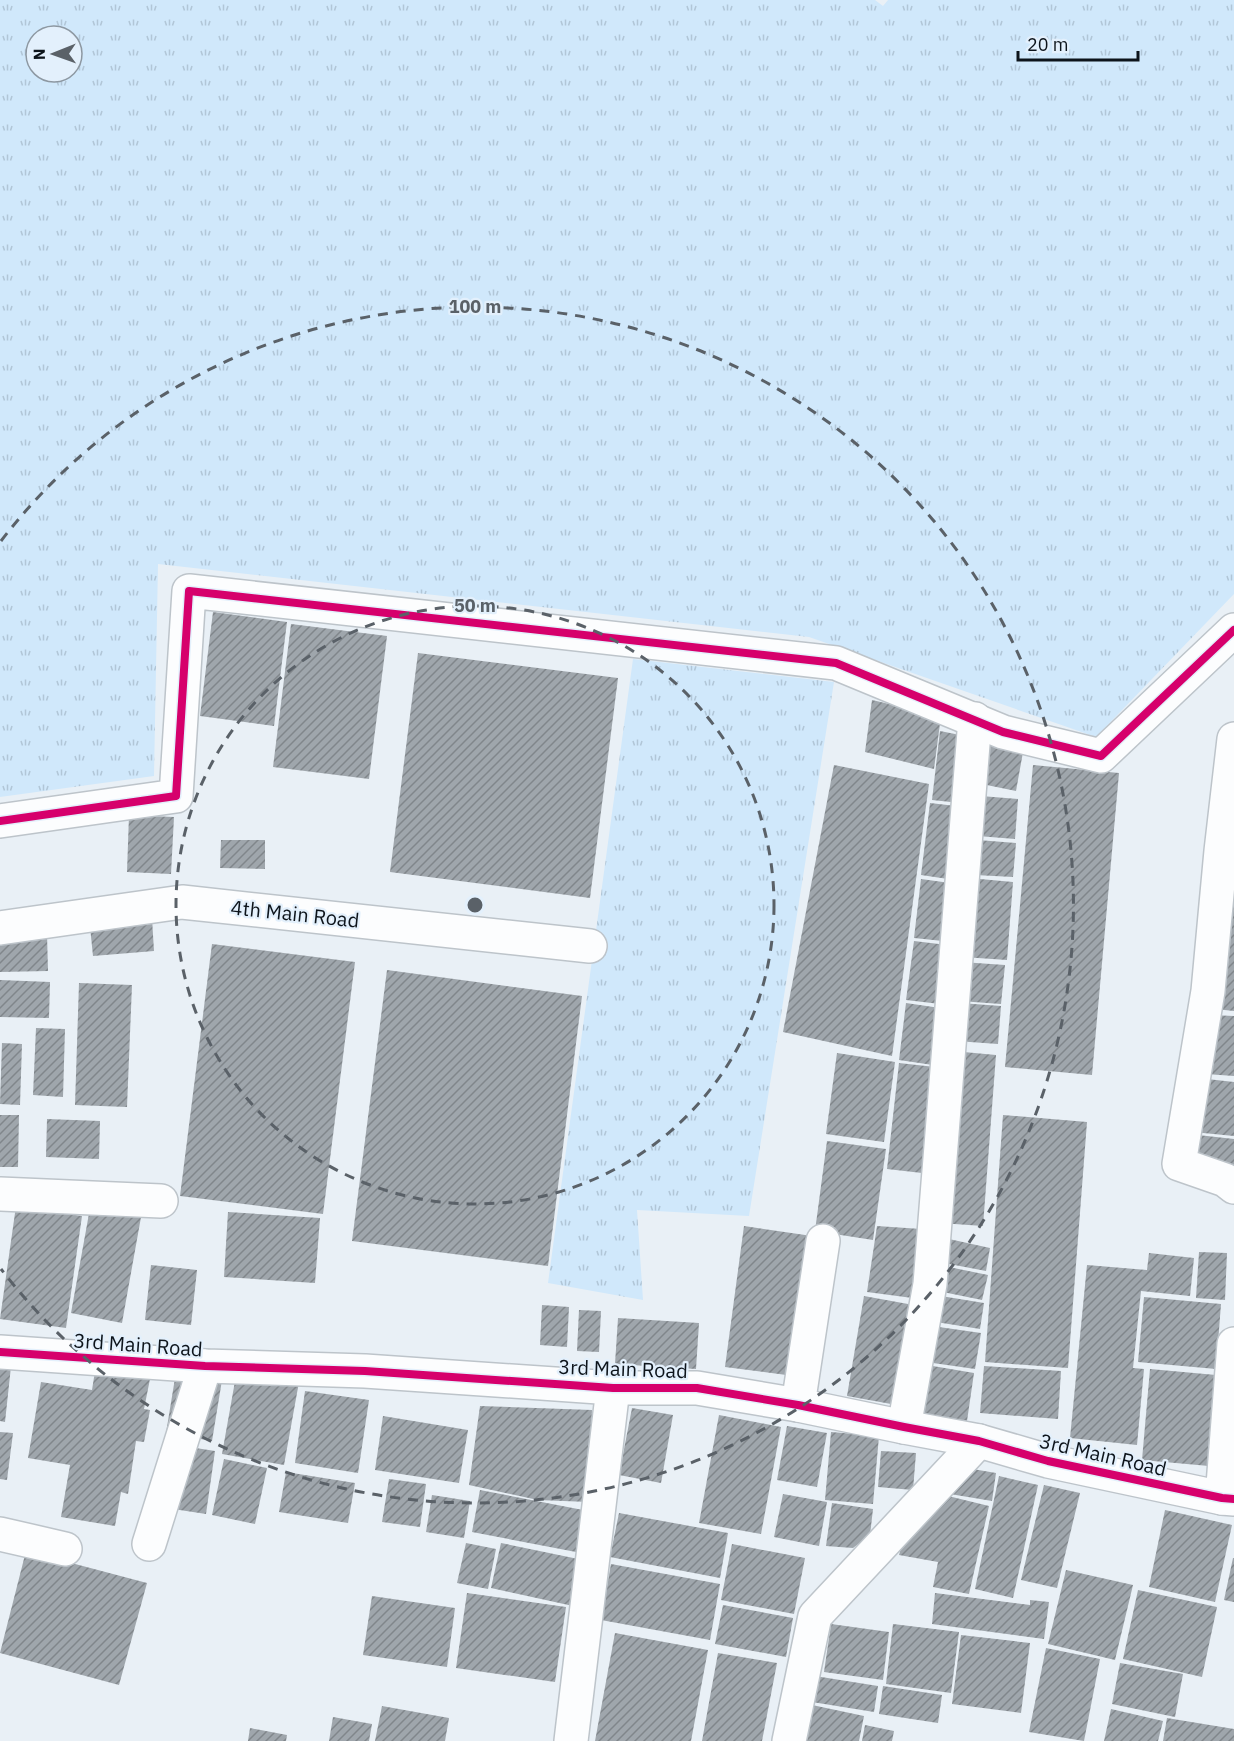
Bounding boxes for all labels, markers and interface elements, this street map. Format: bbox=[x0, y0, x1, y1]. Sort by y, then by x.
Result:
north arrow bbox=[24, 24, 84, 84]
scale bar bbox=[1018, 24, 1138, 62]
text: 20 m bbox=[1027, 33, 1069, 56]
text: N bbox=[29, 48, 49, 60]
text: 100 m bbox=[449, 295, 501, 318]
text: 50 m bbox=[454, 594, 496, 617]
street label: 4th Main Road bbox=[229, 893, 361, 934]
centre of rings bbox=[465, 895, 485, 915]
street label: 3rd Main Road bbox=[72, 1327, 204, 1362]
street label: 3rd Main Road bbox=[558, 1353, 688, 1384]
street label: 3rd Main Road bbox=[1037, 1427, 1169, 1482]

